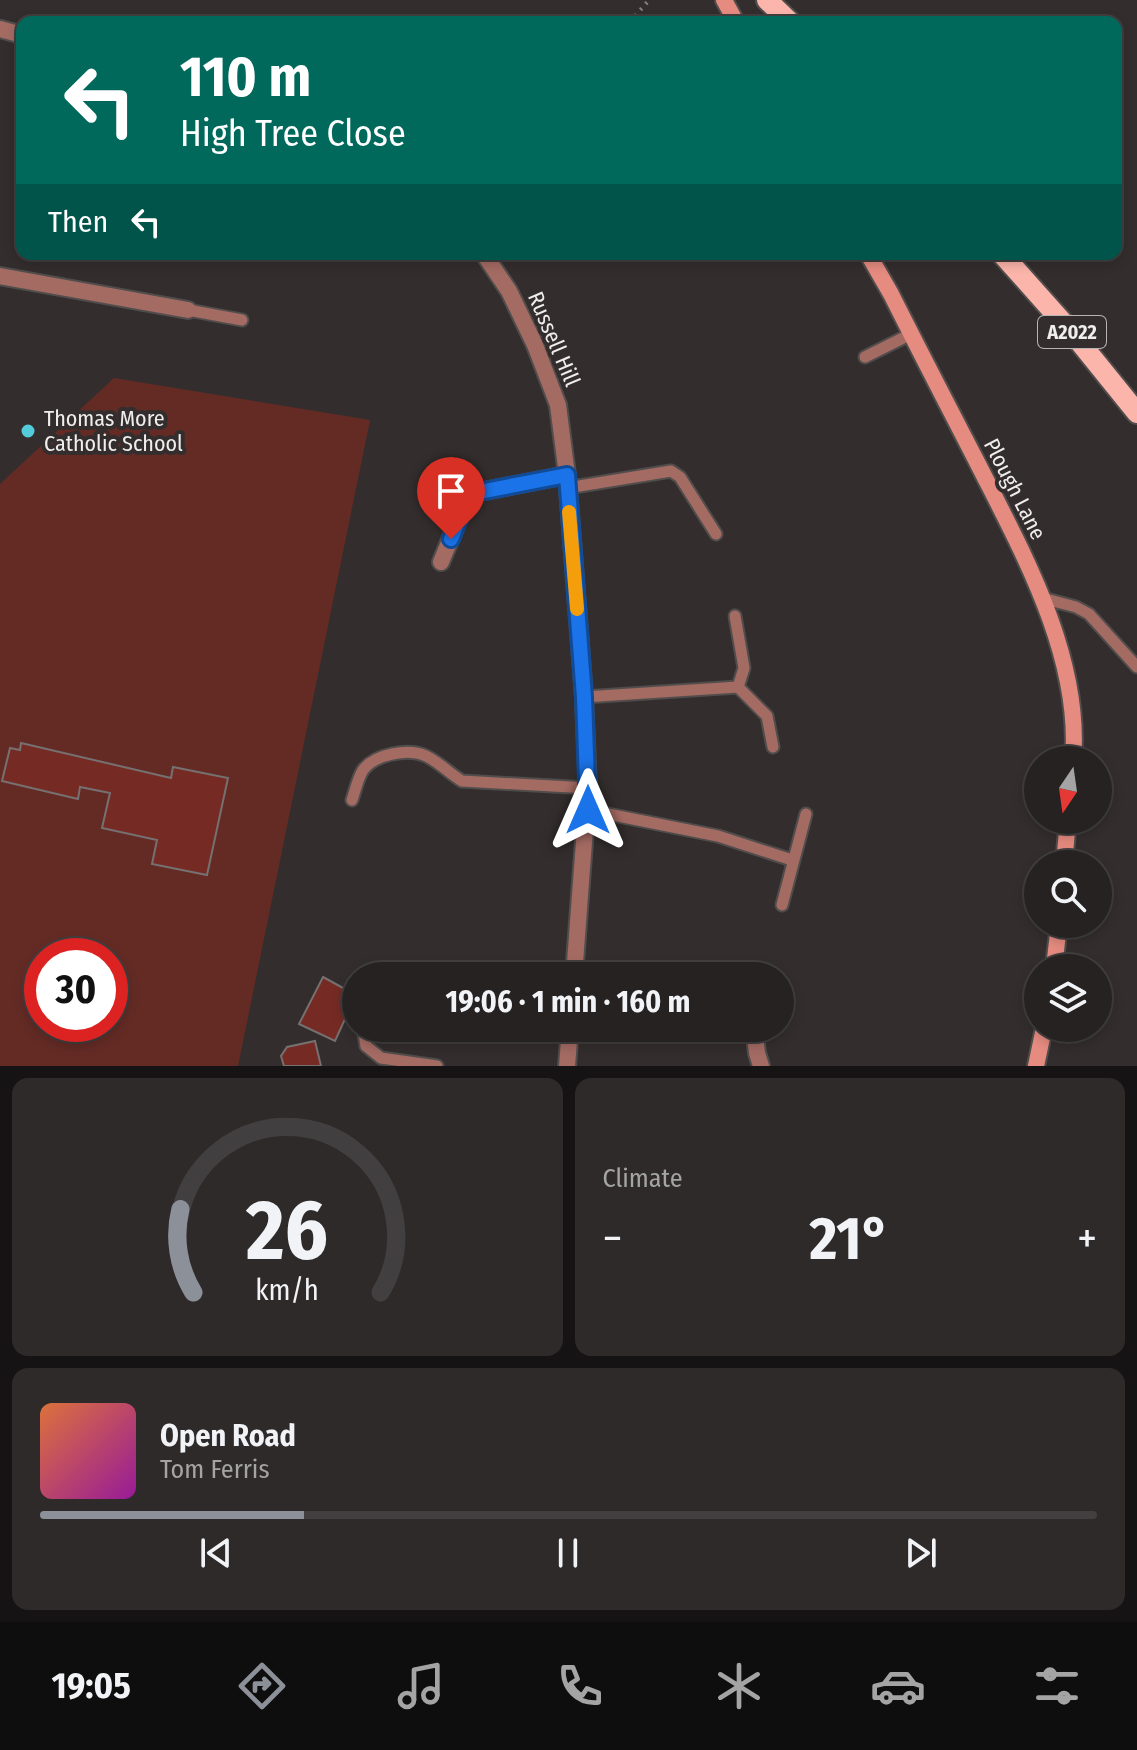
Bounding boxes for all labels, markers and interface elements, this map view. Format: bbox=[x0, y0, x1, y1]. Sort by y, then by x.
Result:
text: 110 m bbox=[180, 44, 311, 111]
icon: left bbox=[48, 48, 152, 152]
text: High Tree Close bbox=[180, 112, 406, 156]
icon: left bbox=[124, 200, 168, 244]
text: Then bbox=[48, 204, 108, 240]
street label: Russell Hill bbox=[522, 288, 586, 391]
road number: A2022 bbox=[1038, 316, 1106, 348]
place label: Thomas More Catholic School bbox=[44, 405, 183, 457]
marker: Thomas More Catholic School bbox=[19, 422, 37, 440]
street label: Plough Lane bbox=[978, 434, 1052, 544]
pin bbox=[417, 457, 485, 539]
icon: arrive bbox=[429, 469, 473, 513]
north arrow bbox=[1024, 746, 1112, 834]
map controls bbox=[1024, 746, 1112, 1042]
position arrow bbox=[546, 768, 630, 852]
button: search bbox=[1024, 850, 1112, 938]
speed limit sign: 30 bbox=[24, 938, 128, 1042]
button: layers bbox=[1024, 954, 1112, 1042]
text: 19:06 · 1 min · 160 m bbox=[445, 984, 691, 1020]
text: Climate bbox=[603, 1163, 683, 1194]
text: 26 bbox=[245, 1181, 328, 1281]
text: 21° bbox=[810, 1203, 890, 1275]
text: − bbox=[603, 1212, 622, 1265]
text: + bbox=[1077, 1212, 1097, 1265]
text: km/h bbox=[255, 1273, 319, 1308]
text: Open Road bbox=[160, 1418, 296, 1454]
text: Tom Ferris bbox=[160, 1454, 270, 1485]
icon: previous bbox=[194, 1531, 238, 1575]
icon: pause bbox=[546, 1531, 590, 1575]
icon: next bbox=[899, 1531, 943, 1575]
icon: directions bbox=[234, 1658, 290, 1714]
icon: music bbox=[393, 1658, 449, 1714]
icon: phone bbox=[552, 1658, 608, 1714]
icon: climate bbox=[711, 1658, 767, 1714]
icon: car bbox=[870, 1658, 926, 1714]
icon: filters bbox=[1029, 1658, 1085, 1714]
text: 19:05 bbox=[52, 1664, 131, 1708]

